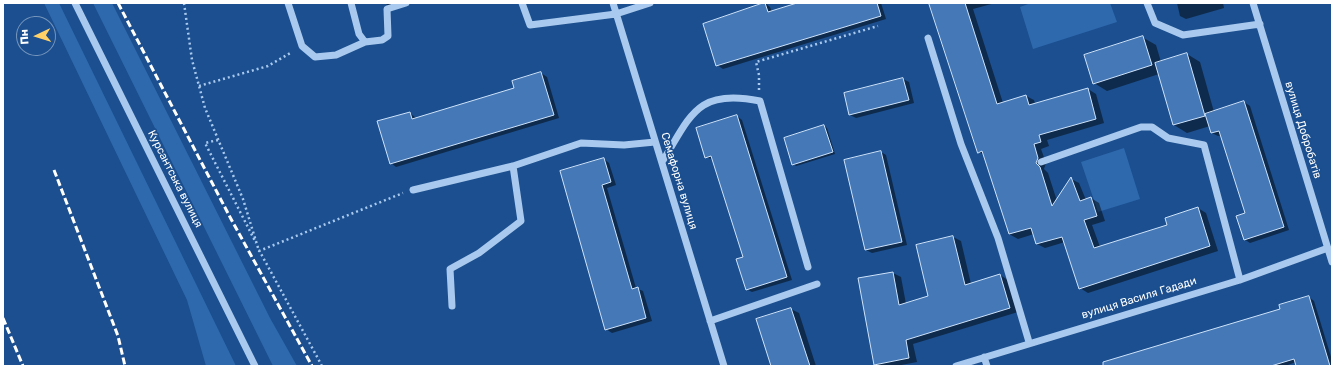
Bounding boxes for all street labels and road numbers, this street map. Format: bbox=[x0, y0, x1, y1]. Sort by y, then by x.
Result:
street label: вулиця Добробатів bbox=[1282, 80, 1324, 180]
street label: Курсантська вулиця bbox=[145, 128, 205, 230]
street label: Семафорна вулиця bbox=[658, 131, 700, 231]
street label: вулиця Василя Гадади bbox=[1080, 274, 1198, 322]

